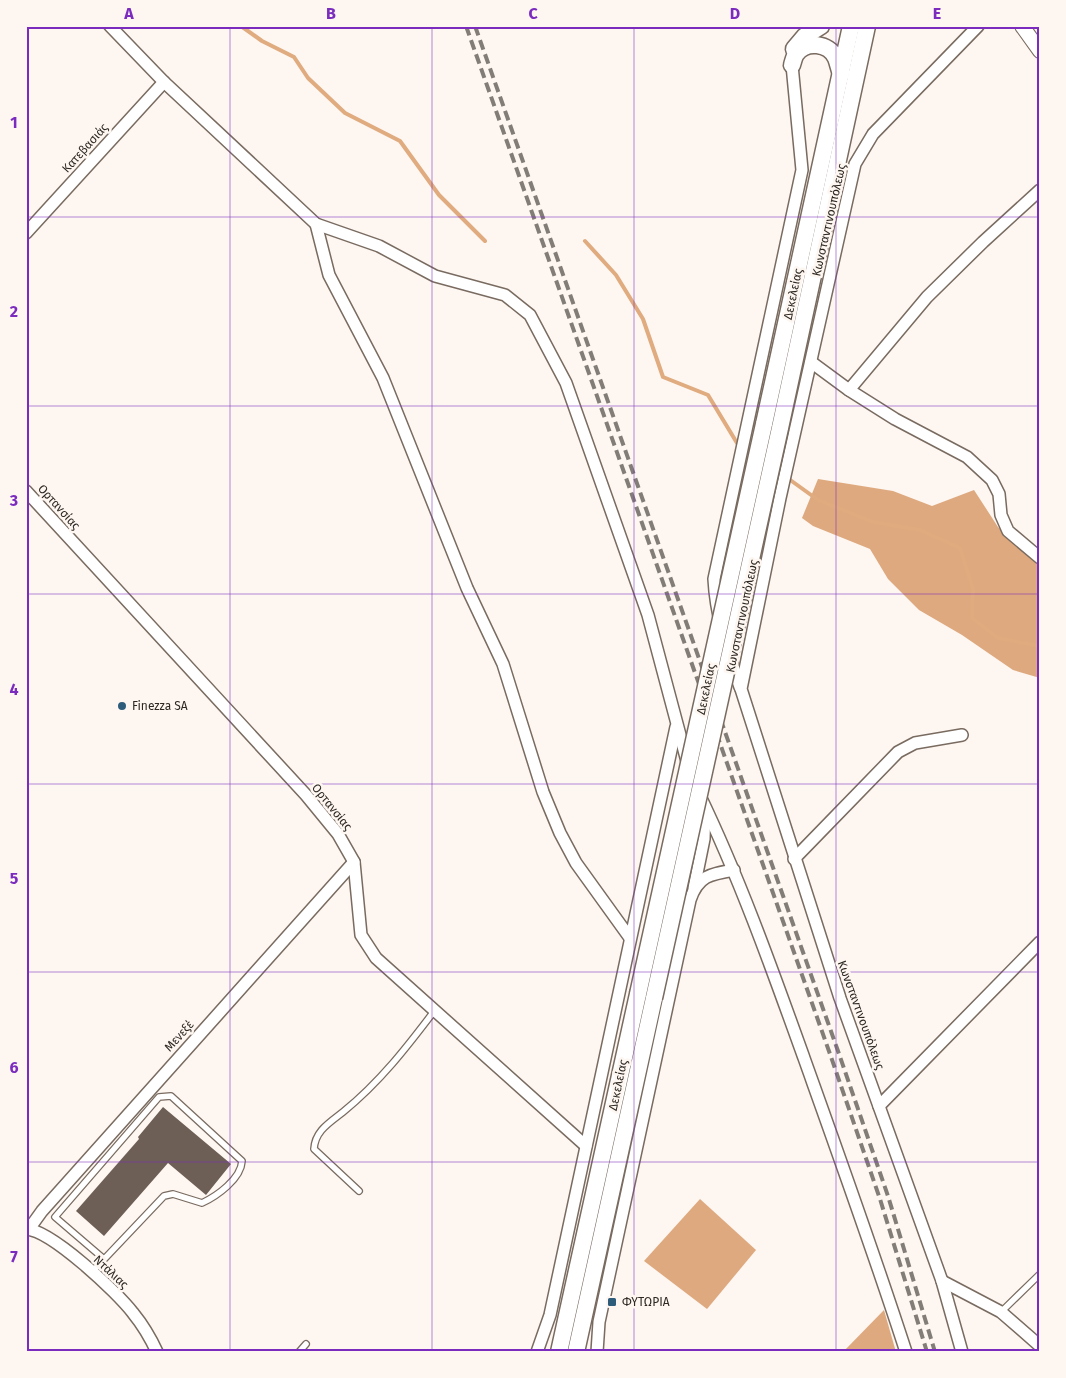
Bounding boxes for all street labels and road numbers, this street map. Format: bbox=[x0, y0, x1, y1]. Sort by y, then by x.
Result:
street label: Κατεβασιάς bbox=[59, 120, 111, 176]
street label: Κωνσταντινουπόλεως bbox=[809, 162, 849, 278]
street label: Δεκελείας bbox=[781, 267, 805, 321]
street label: Ορτανσίας bbox=[35, 482, 83, 533]
street label: Κωνσταντινουπόλεως bbox=[723, 558, 761, 674]
street label: Δεκελείας bbox=[694, 662, 718, 716]
street label: Ορτανσίας bbox=[309, 781, 355, 833]
street label: Κωνσταντινουπόλεως bbox=[835, 958, 887, 1072]
street label: Μενεξέ bbox=[162, 1017, 197, 1054]
street label: Δεκελείας bbox=[606, 1058, 630, 1112]
street label: Ντάλιας bbox=[91, 1252, 131, 1292]

